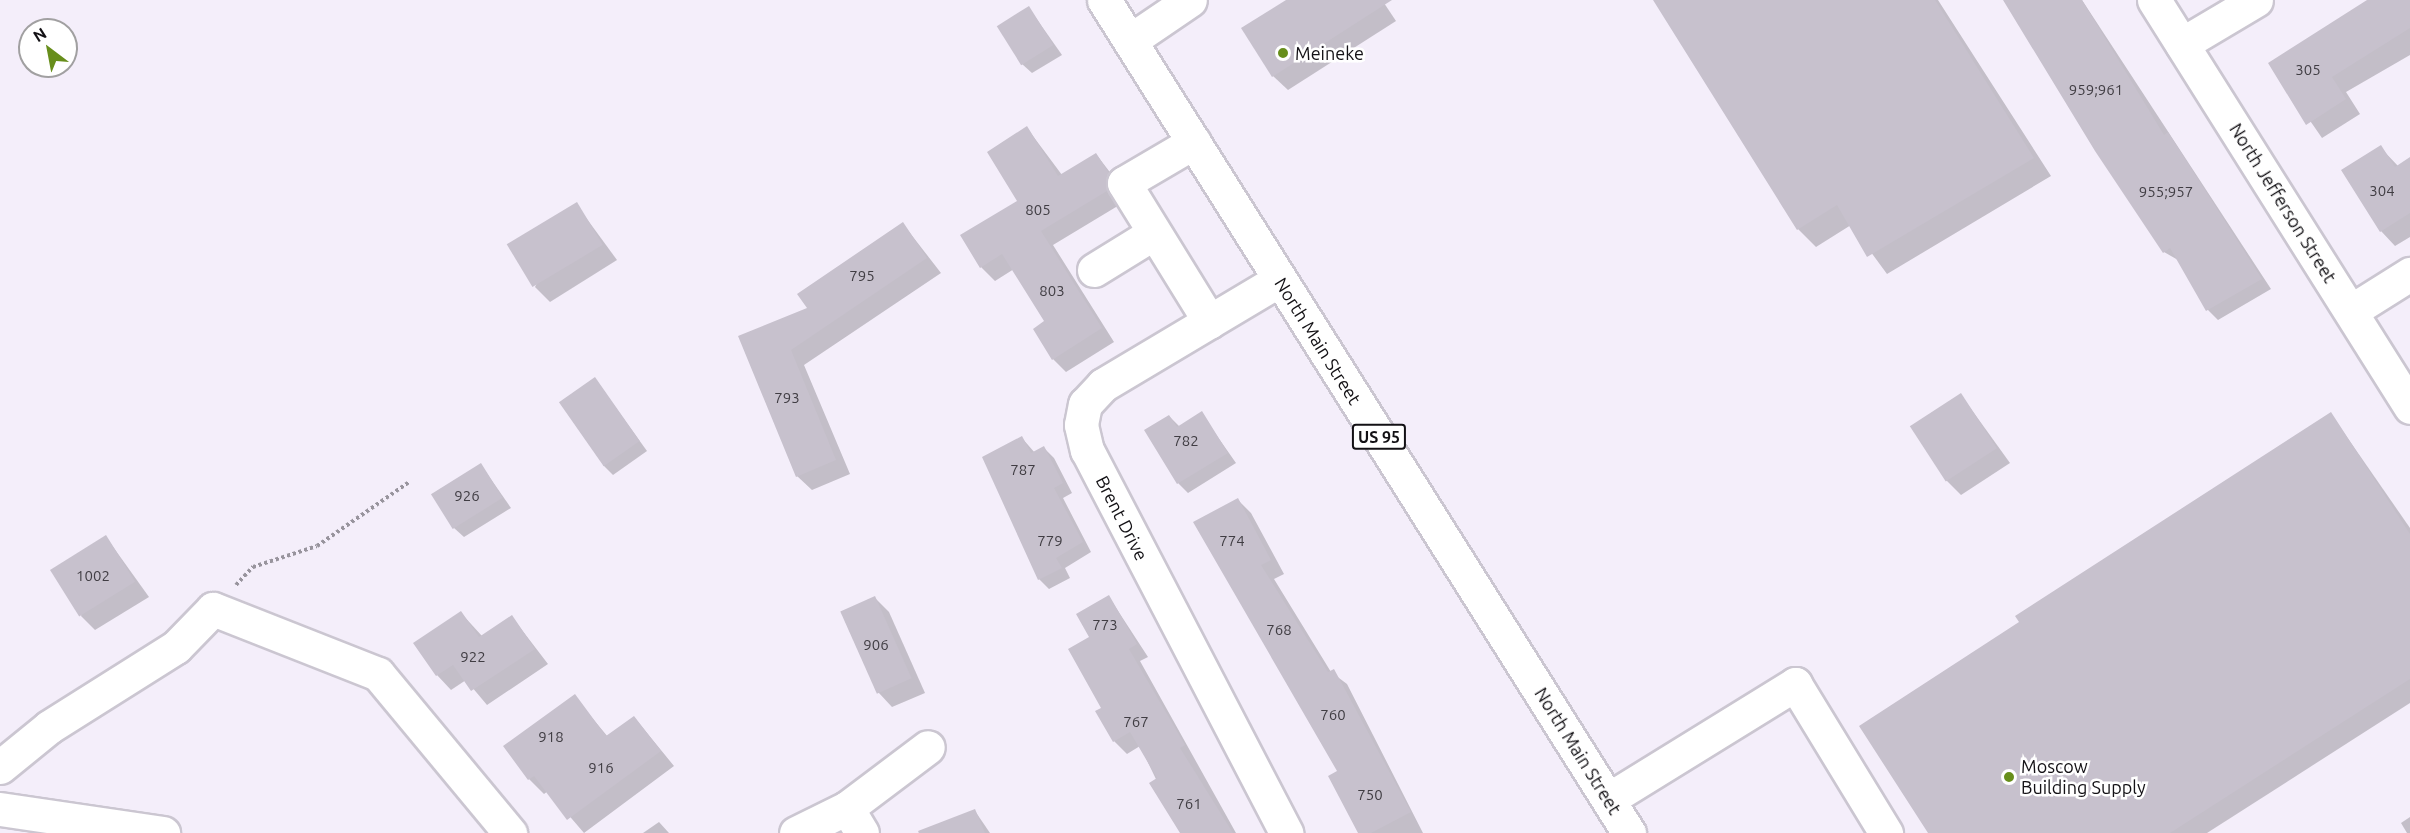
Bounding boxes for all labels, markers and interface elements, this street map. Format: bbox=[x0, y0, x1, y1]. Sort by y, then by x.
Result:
north arrow bbox=[18, 18, 78, 78]
text: N bbox=[30, 24, 49, 45]
place label: Meineke bbox=[1295, 42, 1364, 64]
marker: Meineke bbox=[1276, 46, 1290, 60]
house number: 305 bbox=[2295, 61, 2321, 79]
house number: 959;961 bbox=[2069, 81, 2123, 99]
street label: North Jefferson Street bbox=[2225, 119, 2341, 287]
house number: 304 bbox=[2369, 182, 2395, 200]
house number: 955;957 bbox=[2139, 183, 2193, 201]
house number: 805 bbox=[1025, 201, 1051, 219]
house number: 795 bbox=[849, 267, 875, 285]
street label: North Main Street bbox=[1270, 274, 1366, 408]
house number: 803 bbox=[1039, 282, 1065, 300]
house number: 793 bbox=[774, 389, 800, 407]
road number: US 95 bbox=[1350, 424, 1408, 450]
house number: 782 bbox=[1173, 432, 1199, 450]
house number: 787 bbox=[1010, 461, 1036, 479]
street label: Brent Drive bbox=[1091, 472, 1153, 564]
house number: 926 bbox=[454, 487, 480, 505]
house number: 779 bbox=[1037, 532, 1063, 550]
house number: 774 bbox=[1219, 532, 1245, 550]
house number: 1002 bbox=[76, 567, 110, 585]
house number: 773 bbox=[1092, 616, 1118, 634]
house number: 768 bbox=[1266, 621, 1292, 639]
house number: 906 bbox=[863, 636, 889, 654]
house number: 922 bbox=[460, 648, 486, 666]
street label: North Main Street bbox=[1530, 684, 1626, 818]
house number: 760 bbox=[1320, 706, 1346, 724]
house number: 767 bbox=[1123, 713, 1149, 731]
house number: 918 bbox=[538, 728, 564, 746]
place label: Moscow Building Supply bbox=[2021, 756, 2146, 798]
house number: 916 bbox=[588, 759, 614, 777]
marker: Moscow Building Supply bbox=[2002, 770, 2016, 784]
house number: 750 bbox=[1357, 786, 1383, 804]
house number: 761 bbox=[1176, 795, 1202, 813]

